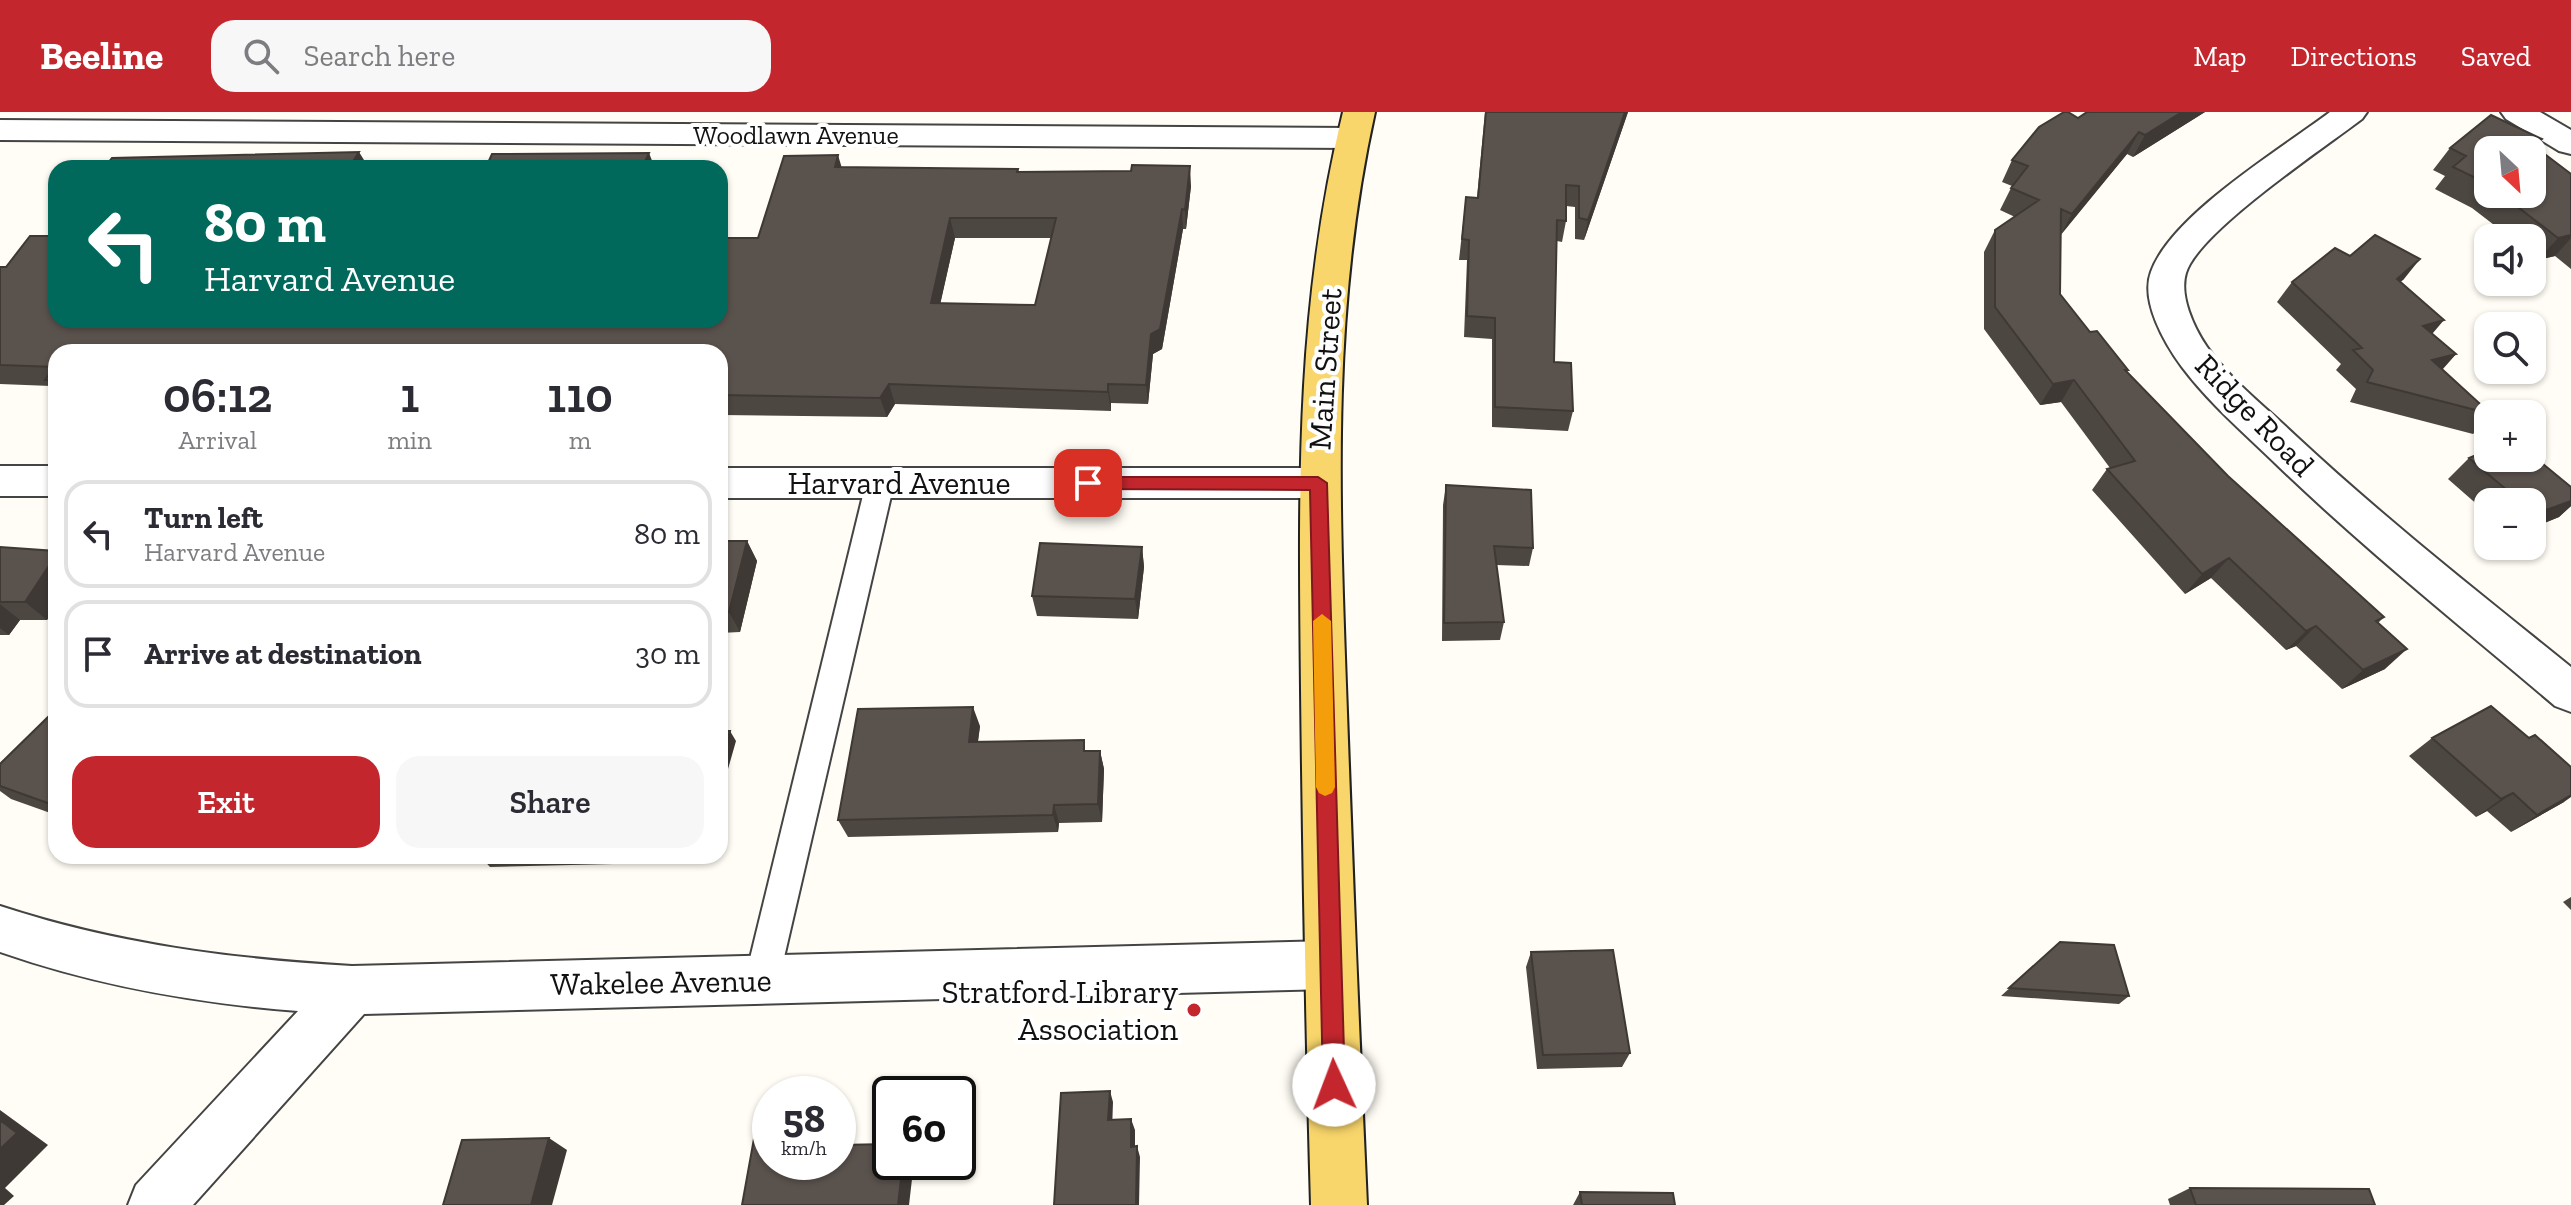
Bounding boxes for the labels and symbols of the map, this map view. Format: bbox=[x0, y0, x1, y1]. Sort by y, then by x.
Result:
street label: Woodlawn Avenue bbox=[693, 119, 899, 151]
north arrow bbox=[2474, 136, 2546, 208]
street label: Main Street bbox=[1300, 287, 1350, 451]
street label: Ridge Road bbox=[2188, 346, 2323, 484]
pin bbox=[1054, 449, 1122, 517]
street label: Harvard Avenue bbox=[787, 464, 1011, 502]
street label: Wakelee Avenue bbox=[550, 961, 772, 1003]
place label: Stratford Library Association bbox=[941, 973, 1179, 1048]
marker: Stratford Library Association bbox=[1185, 1001, 1203, 1019]
position arrow bbox=[1292, 1043, 1376, 1127]
speed limit sign: 60 bbox=[872, 1076, 976, 1180]

